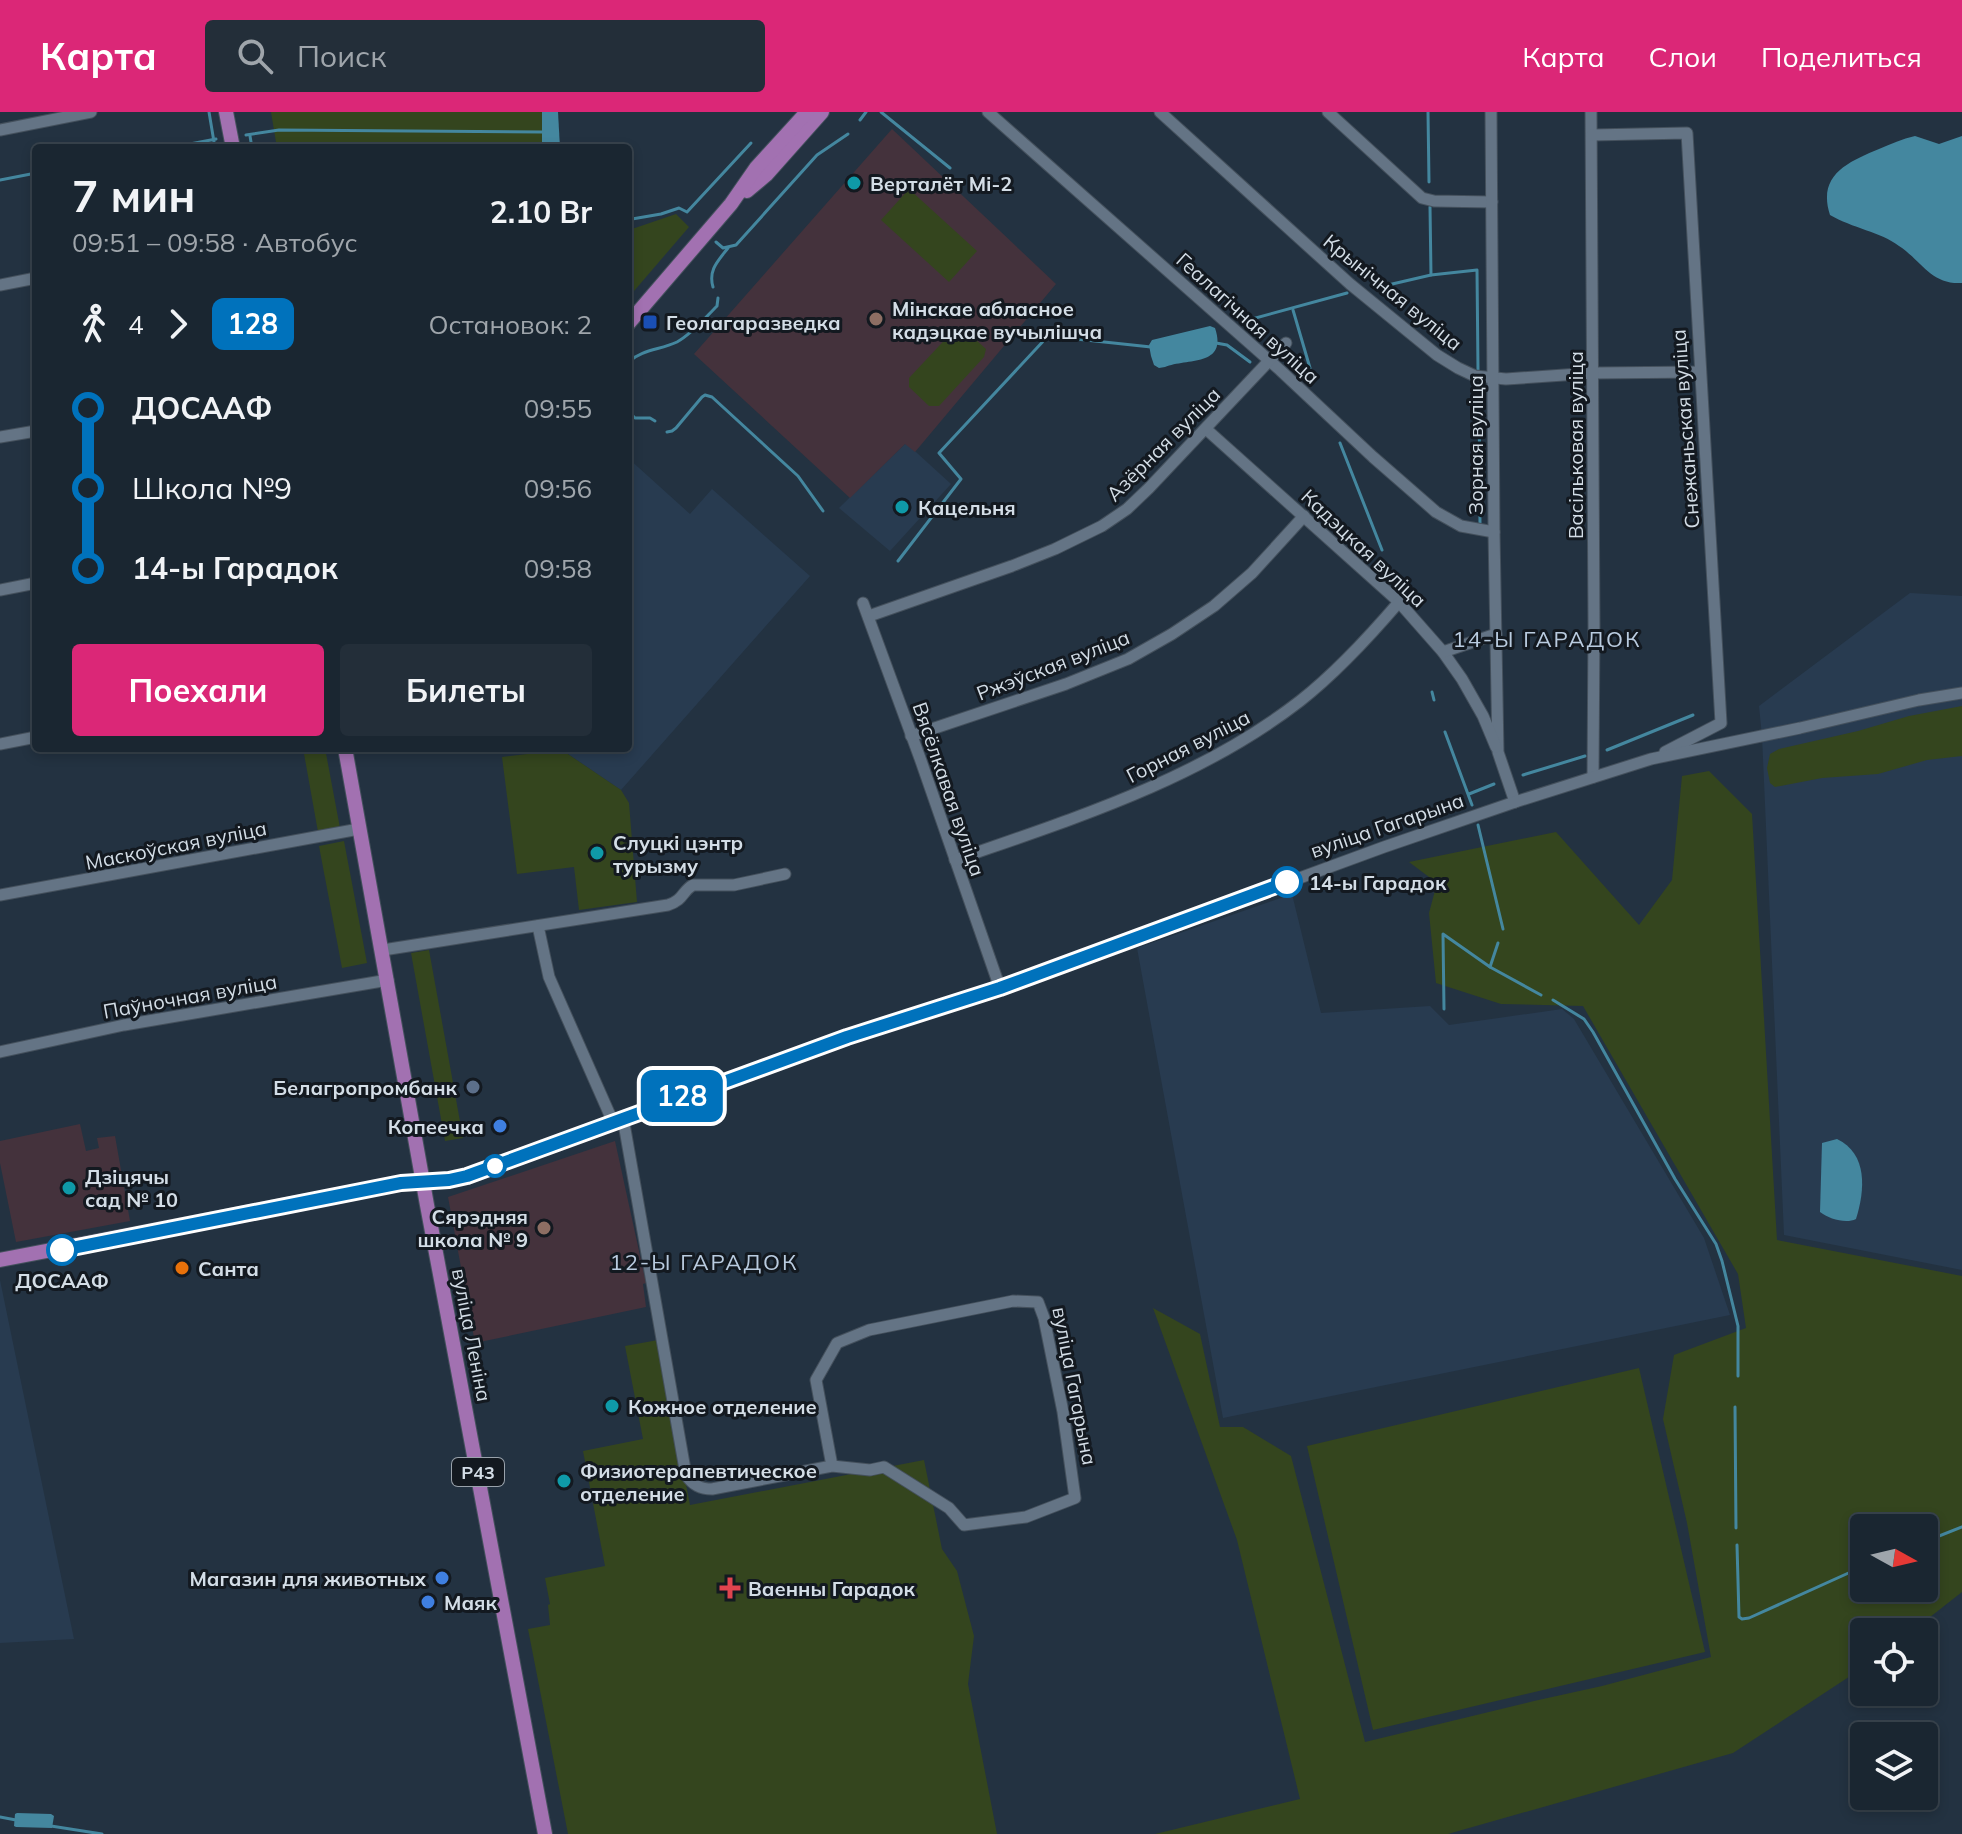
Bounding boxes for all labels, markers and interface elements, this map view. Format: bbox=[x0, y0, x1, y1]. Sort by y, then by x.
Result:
search box bbox=[205, 20, 765, 92]
text: Карта bbox=[40, 32, 157, 80]
icon: search bbox=[233, 34, 277, 78]
text: Поиск bbox=[297, 37, 386, 75]
text: Карта bbox=[1522, 39, 1605, 74]
text: Слои bbox=[1649, 39, 1717, 74]
text: Поделиться bbox=[1761, 39, 1922, 74]
text: 7 мин bbox=[72, 168, 195, 223]
place label: Верталёт Мі-2 bbox=[870, 171, 1012, 196]
marker: Верталёт Мі-2 bbox=[845, 174, 863, 192]
text: 2.10 Br bbox=[490, 193, 592, 231]
text: 09:51 – 09:58 · Автобус bbox=[72, 226, 358, 259]
street label: Крынічная вуліца bbox=[1319, 228, 1467, 356]
street label: Геалагічная вуліца bbox=[1171, 247, 1325, 389]
place label: Мінскае абласное кадэцкае вучылішча bbox=[892, 296, 1102, 344]
icon: walk bbox=[72, 302, 116, 346]
icon: forward bbox=[156, 302, 200, 346]
text: 128 bbox=[228, 306, 278, 341]
text: 4 bbox=[128, 308, 144, 341]
text: Остановок: 2 bbox=[429, 308, 592, 341]
place label: Геолагаразведка bbox=[666, 310, 841, 335]
marker: Мінскае абласное кадэцкае вучылішча bbox=[867, 310, 885, 328]
marker: Геолагаразведка bbox=[641, 313, 659, 331]
street label: Снежаньская вуліца bbox=[1666, 328, 1704, 530]
street label: Васільковая вуліца bbox=[1563, 351, 1588, 539]
street label: Зорная вуліца bbox=[1463, 375, 1488, 515]
street label: Азёрная вуліца bbox=[1101, 382, 1225, 506]
text: ДОСААФ bbox=[132, 389, 273, 427]
text: 09:55 bbox=[524, 392, 592, 425]
text: Школа №9 bbox=[132, 469, 292, 507]
text: 09:56 bbox=[524, 472, 592, 505]
street label: Кадэцкая вуліца bbox=[1296, 484, 1432, 612]
place label: Кацельня bbox=[918, 495, 1016, 520]
marker: Кацельня bbox=[893, 498, 911, 516]
text: 14-ы Гарадок bbox=[132, 549, 338, 587]
text: 09:58 bbox=[524, 552, 592, 585]
street label: Ржэўская вуліца bbox=[973, 624, 1133, 706]
district label: 14-Ы ГАРАДОК bbox=[1452, 625, 1642, 653]
button: Поехали bbox=[72, 644, 324, 736]
button: Билеты bbox=[340, 644, 592, 736]
street label: Вясёлкавая вуліца bbox=[907, 699, 991, 879]
street label: Горная вуліца bbox=[1122, 704, 1254, 788]
street label: вуліца Гагарына bbox=[1307, 787, 1467, 863]
street label: Маскоўская вуліца bbox=[83, 815, 269, 875]
place label: Слуцкі цэнтр турызму bbox=[613, 830, 743, 878]
marker: Слуцкі цэнтр турызму bbox=[588, 844, 606, 862]
marker: 14-ы Гарадок bbox=[1272, 867, 1302, 897]
place label: 14-ы Гарадок bbox=[1309, 870, 1447, 895]
street label: Паўночная вуліца bbox=[101, 968, 279, 1024]
line badge: 128 bbox=[636, 1070, 728, 1122]
place label: Белагропромбанк bbox=[273, 1075, 458, 1100]
marker: Белагропромбанк bbox=[464, 1078, 482, 1096]
text: 128 bbox=[657, 1078, 707, 1113]
place label: Копеечка bbox=[388, 1114, 484, 1139]
marker: Копеечка bbox=[491, 1117, 509, 1135]
unlabelled marker bbox=[484, 1155, 506, 1177]
place label: Дзіцячы сад № 10 bbox=[85, 1164, 178, 1212]
marker: Дзіцячы сад № 10 bbox=[60, 1179, 78, 1197]
place label: Сярэдняя школа № 9 bbox=[418, 1204, 528, 1252]
marker: Сярэдняя школа № 9 bbox=[535, 1219, 553, 1237]
marker: ДОСААФ bbox=[47, 1235, 77, 1265]
district label: 12-Ы ГАРАДОК bbox=[609, 1248, 799, 1276]
place label: Санта bbox=[198, 1256, 259, 1281]
marker: Санта bbox=[173, 1259, 191, 1277]
street label: вуліца Леніна bbox=[447, 1266, 497, 1404]
place label: ДОСААФ bbox=[15, 1268, 109, 1293]
street label: вуліца Гагарына bbox=[1047, 1305, 1103, 1467]
place label: Кожное отделение bbox=[628, 1394, 817, 1419]
marker: Кожное отделение bbox=[603, 1397, 621, 1415]
road number: Р43 bbox=[452, 1458, 504, 1486]
place label: Физиотерапевтическое отделение bbox=[580, 1458, 817, 1506]
marker: Физиотерапевтическое отделение bbox=[555, 1472, 573, 1490]
north arrow bbox=[1850, 1514, 1938, 1602]
map controls bbox=[1850, 1514, 1938, 1810]
place label: Магазин для животных bbox=[189, 1566, 427, 1591]
marker: Магазин для животных bbox=[433, 1569, 451, 1587]
place label: Ваенны Гарадок bbox=[748, 1576, 916, 1601]
marker: Ваенны Гарадок bbox=[719, 1577, 741, 1599]
place label: Маяк bbox=[444, 1590, 497, 1615]
marker: Маяк bbox=[419, 1593, 437, 1611]
button: locate bbox=[1850, 1618, 1938, 1706]
button: layers bbox=[1850, 1722, 1938, 1810]

